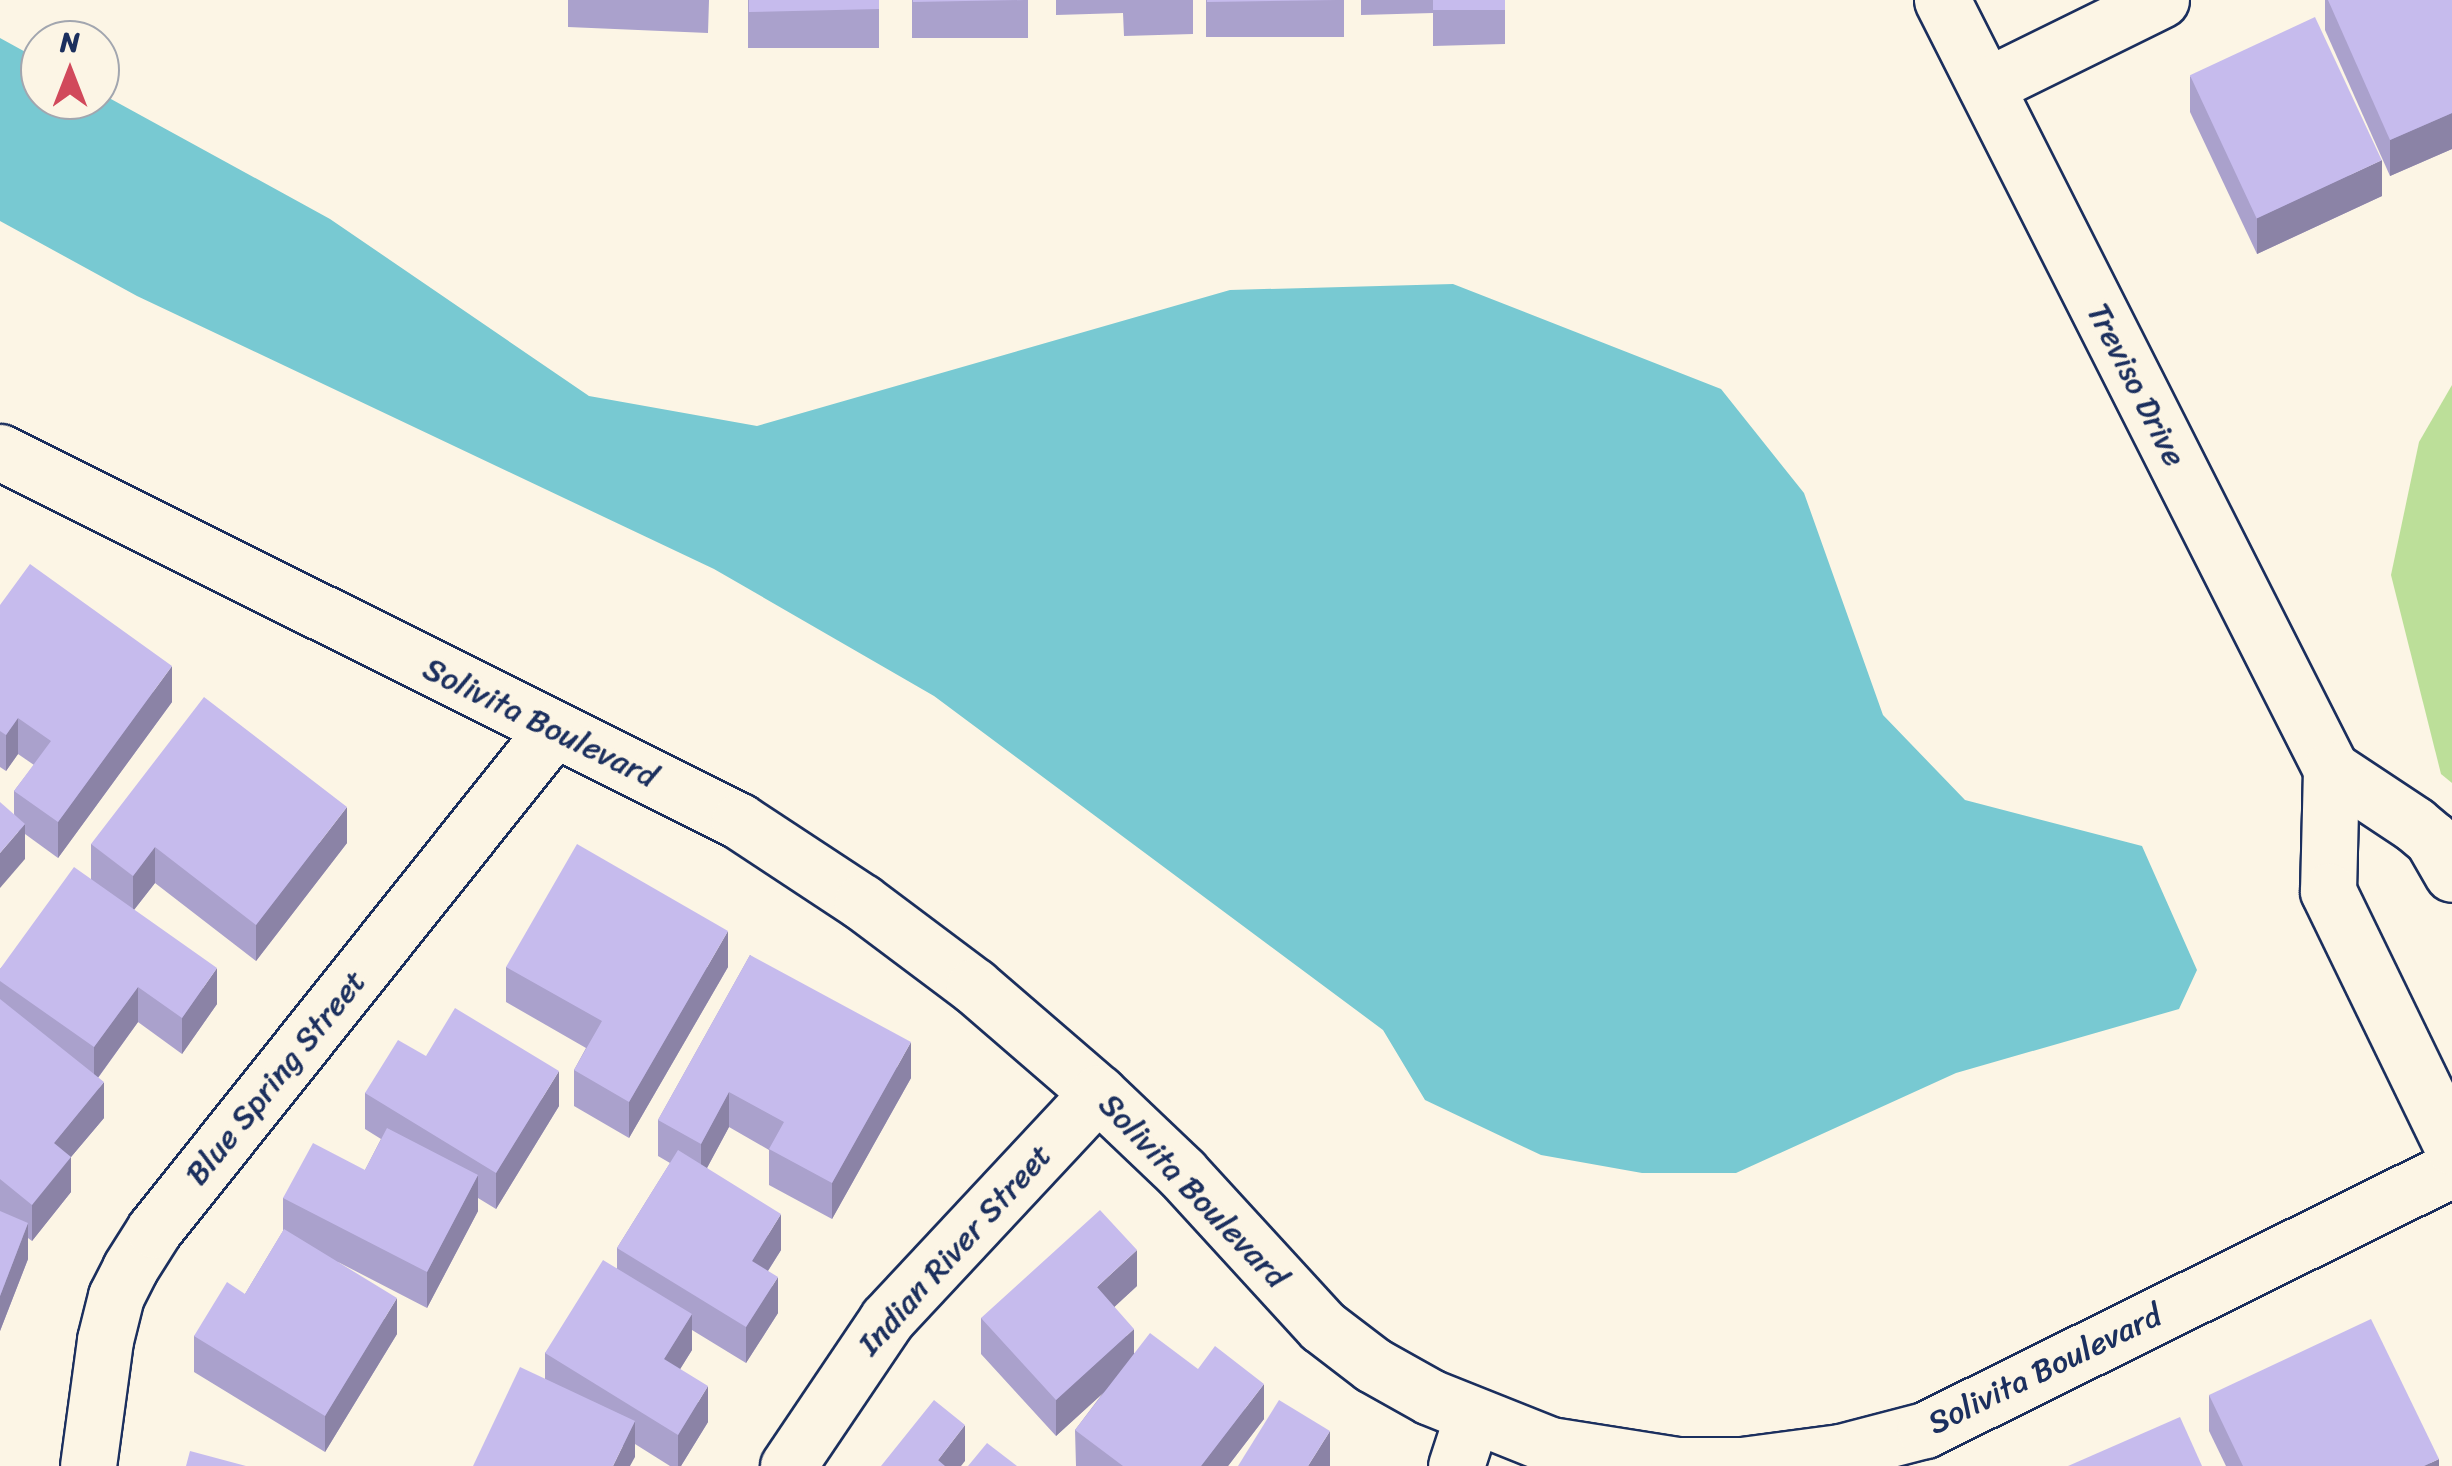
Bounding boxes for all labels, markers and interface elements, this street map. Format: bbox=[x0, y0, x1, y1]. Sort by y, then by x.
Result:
text: N bbox=[60, 17, 80, 66]
north arrow bbox=[20, 20, 120, 120]
street label: Treviso Drive bbox=[2079, 297, 2193, 473]
street label: Solivita Boulevard bbox=[417, 650, 663, 796]
street label: Blue Spring Street bbox=[178, 963, 374, 1193]
street label: Solivita Boulevard bbox=[1091, 1086, 1295, 1296]
street label: Indian River Street bbox=[850, 1136, 1060, 1364]
street label: Solivita Boulevard bbox=[1922, 1297, 2168, 1443]

